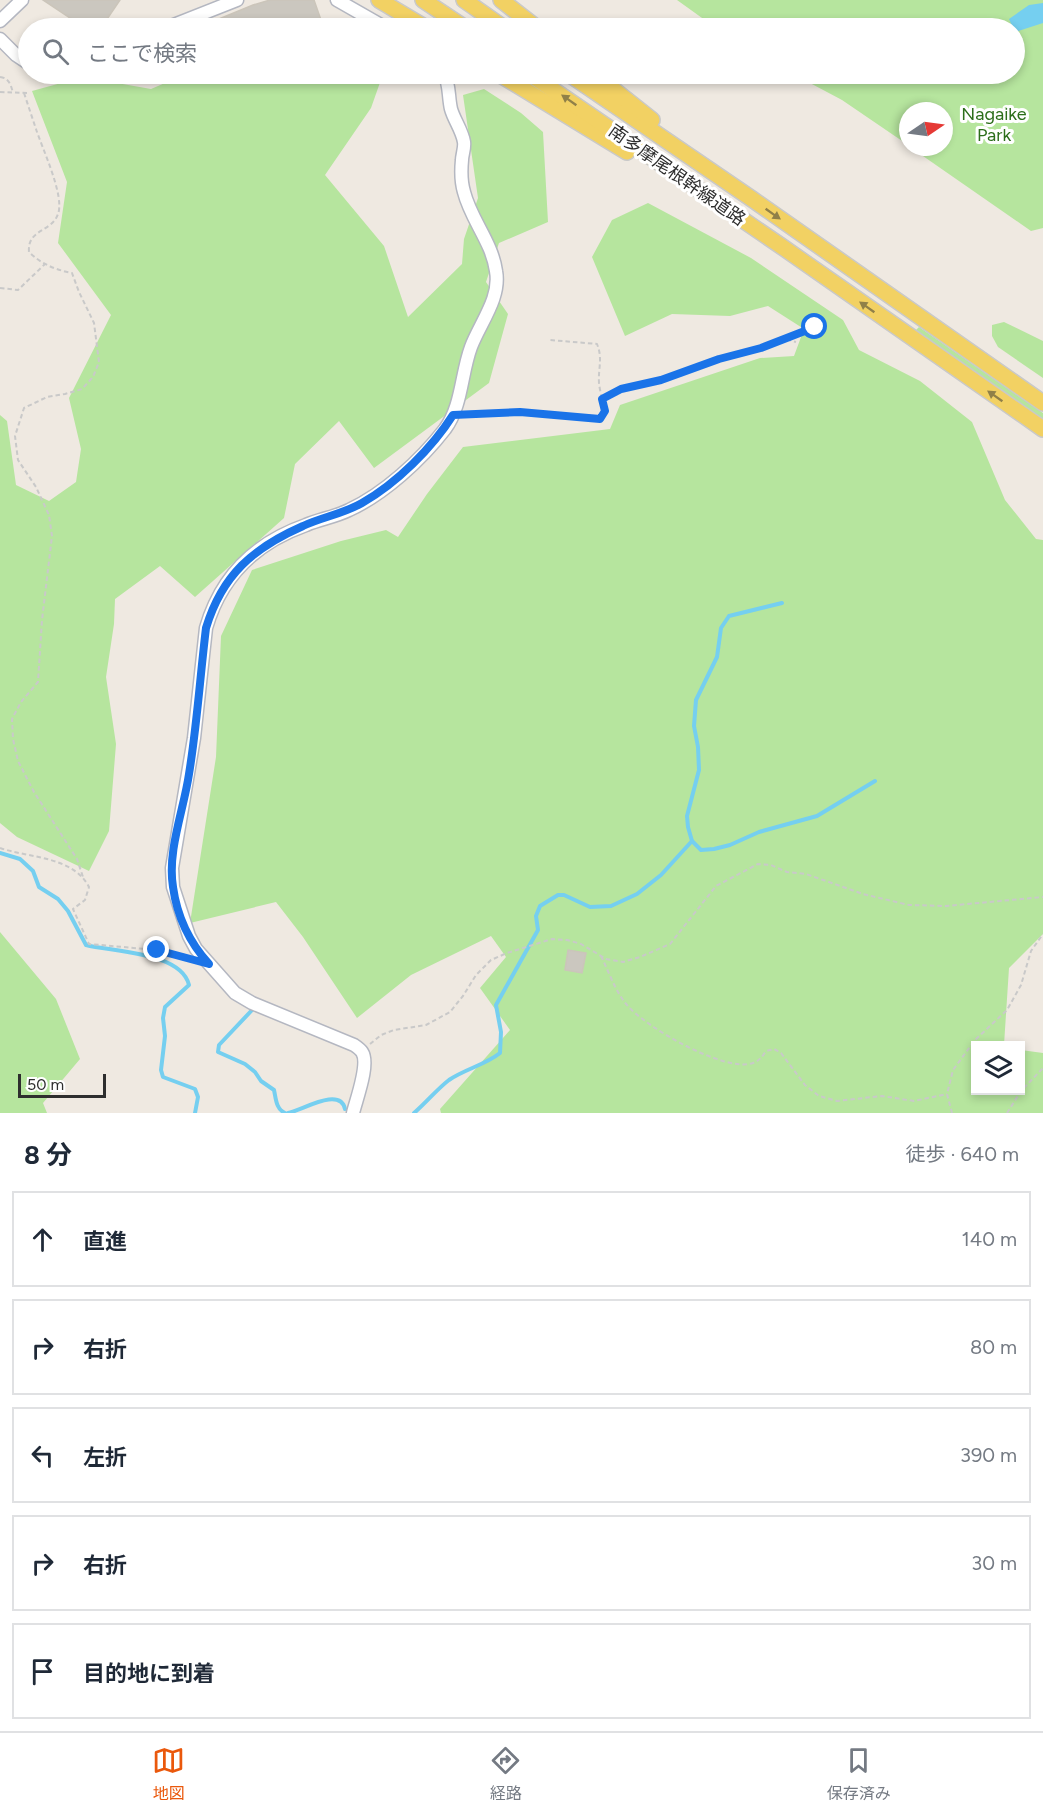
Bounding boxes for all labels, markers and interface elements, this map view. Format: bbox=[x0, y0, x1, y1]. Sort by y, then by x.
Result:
search box bbox=[18, 18, 1025, 84]
icon: search bbox=[39, 35, 72, 68]
text: ここで検索 bbox=[87, 40, 197, 67]
one-way arrow bbox=[561, 94, 577, 106]
north arrow bbox=[899, 102, 953, 156]
park label: Nagaike Park bbox=[961, 103, 1027, 146]
street label: 南多摩尾根幹線道路 bbox=[604, 120, 750, 230]
one-way arrow bbox=[764, 208, 780, 220]
one-way arrow bbox=[860, 301, 876, 313]
route start bbox=[801, 313, 827, 339]
one-way arrow bbox=[987, 391, 1003, 402]
route end bbox=[143, 936, 169, 962]
map controls bbox=[971, 1041, 1025, 1095]
button: layers bbox=[971, 1041, 1025, 1095]
scale bar bbox=[18, 1071, 106, 1098]
text: 50 m bbox=[27, 1075, 64, 1094]
text: 8 分 bbox=[24, 1139, 72, 1171]
text: 徒歩 · 640 m bbox=[906, 1142, 1019, 1166]
icon: ahead bbox=[26, 1223, 59, 1256]
text: 140 m bbox=[962, 1227, 1017, 1251]
text: 直進 bbox=[83, 1228, 127, 1255]
icon: right bbox=[26, 1331, 59, 1364]
text: 80 m bbox=[970, 1335, 1017, 1359]
text: 右折 bbox=[83, 1336, 127, 1363]
icon: left bbox=[26, 1439, 59, 1472]
text: 390 m bbox=[960, 1443, 1017, 1467]
text: 左折 bbox=[83, 1444, 127, 1471]
icon: right bbox=[26, 1547, 59, 1580]
text: 30 m bbox=[971, 1551, 1017, 1575]
text: 右折 bbox=[83, 1552, 127, 1579]
icon: arrive bbox=[26, 1655, 59, 1688]
text: 目的地に到着 bbox=[83, 1660, 215, 1687]
tab: 地図 bbox=[152, 1744, 185, 1804]
tab: 経路 bbox=[489, 1744, 522, 1804]
tab: 保存済み bbox=[827, 1744, 891, 1804]

